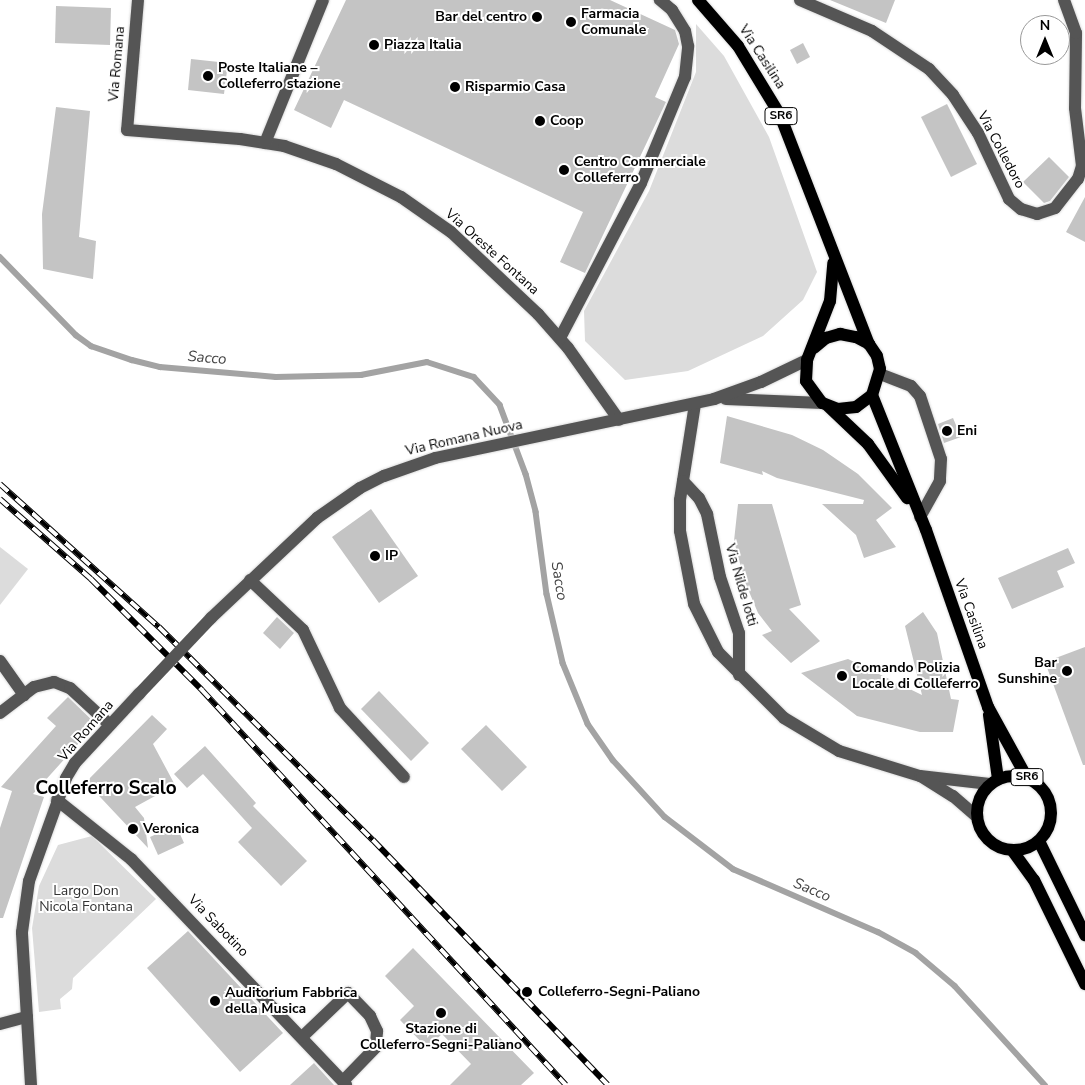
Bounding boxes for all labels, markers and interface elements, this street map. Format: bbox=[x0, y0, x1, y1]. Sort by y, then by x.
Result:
place label: Farmacia Comunale bbox=[581, 6, 646, 38]
place label: Bar del centro bbox=[435, 9, 527, 25]
marker: Bar del centro bbox=[531, 11, 543, 23]
north arrow bbox=[1020, 15, 1070, 65]
marker: Farmacia Comunale bbox=[565, 16, 577, 28]
text: N bbox=[1040, 16, 1050, 35]
street label: Via Casilina bbox=[735, 22, 789, 92]
street label: Via Romana bbox=[105, 26, 129, 102]
place label: Piazza Italia bbox=[384, 37, 462, 53]
marker: Piazza Italia bbox=[368, 39, 380, 51]
place label: Poste Italiane – Colleferro stazione bbox=[218, 60, 341, 92]
marker: Poste Italiane – Colleferro stazione bbox=[202, 70, 214, 82]
place label: Risparmio Casa bbox=[465, 79, 566, 95]
marker: Risparmio Casa bbox=[449, 81, 461, 93]
road number: SR6 bbox=[764, 106, 798, 125]
street label: Via Colledoro bbox=[974, 109, 1028, 191]
place label: Coop bbox=[550, 113, 584, 129]
marker: Coop bbox=[534, 115, 546, 127]
place label: Centro Commerciale Colleferro bbox=[574, 154, 706, 186]
marker: Centro Commerciale Colleferro bbox=[558, 164, 570, 176]
street label: Via Oreste Fontana bbox=[442, 205, 542, 299]
water label: Sacco bbox=[187, 347, 227, 369]
street label: Via Romana Nuova bbox=[404, 416, 524, 460]
place label: Eni bbox=[957, 423, 977, 439]
marker: Eni bbox=[941, 425, 953, 437]
street label: Via Nilde Iotti bbox=[721, 542, 761, 628]
place label: IP bbox=[385, 548, 398, 564]
marker: IP bbox=[369, 550, 381, 562]
water label: Sacco bbox=[547, 560, 571, 602]
street label: Via Casilina bbox=[951, 577, 991, 651]
place label: Bar Sunshine bbox=[998, 655, 1057, 688]
place label: Comando Polizia Locale di Colleferro bbox=[852, 660, 979, 692]
marker: Bar Sunshine bbox=[1061, 665, 1073, 677]
marker: Comando Polizia Locale di Colleferro bbox=[836, 670, 848, 682]
street label: Via Romana bbox=[55, 697, 117, 765]
road number: SR6 bbox=[1010, 768, 1044, 786]
district label: Colleferro Scalo bbox=[35, 778, 177, 800]
place label: Veronica bbox=[143, 821, 199, 837]
marker: Veronica bbox=[127, 823, 139, 835]
water label: Sacco bbox=[790, 874, 834, 906]
park label: Largo Don Nicola Fontana bbox=[39, 883, 133, 916]
street label: Via Sabotino bbox=[184, 891, 252, 961]
place label: Colleferro-Segni-Paliano bbox=[538, 984, 700, 1000]
place label: Auditorium Fabbrica della Musica bbox=[225, 985, 357, 1018]
marker: Colleferro-Segni-Paliano bbox=[520, 985, 534, 999]
marker: Auditorium Fabbrica della Musica bbox=[209, 995, 221, 1007]
marker: Stazione di Colleferro-Segni-Paliano bbox=[435, 1007, 447, 1019]
place label: Stazione di Colleferro-Segni-Paliano bbox=[360, 1021, 522, 1054]

